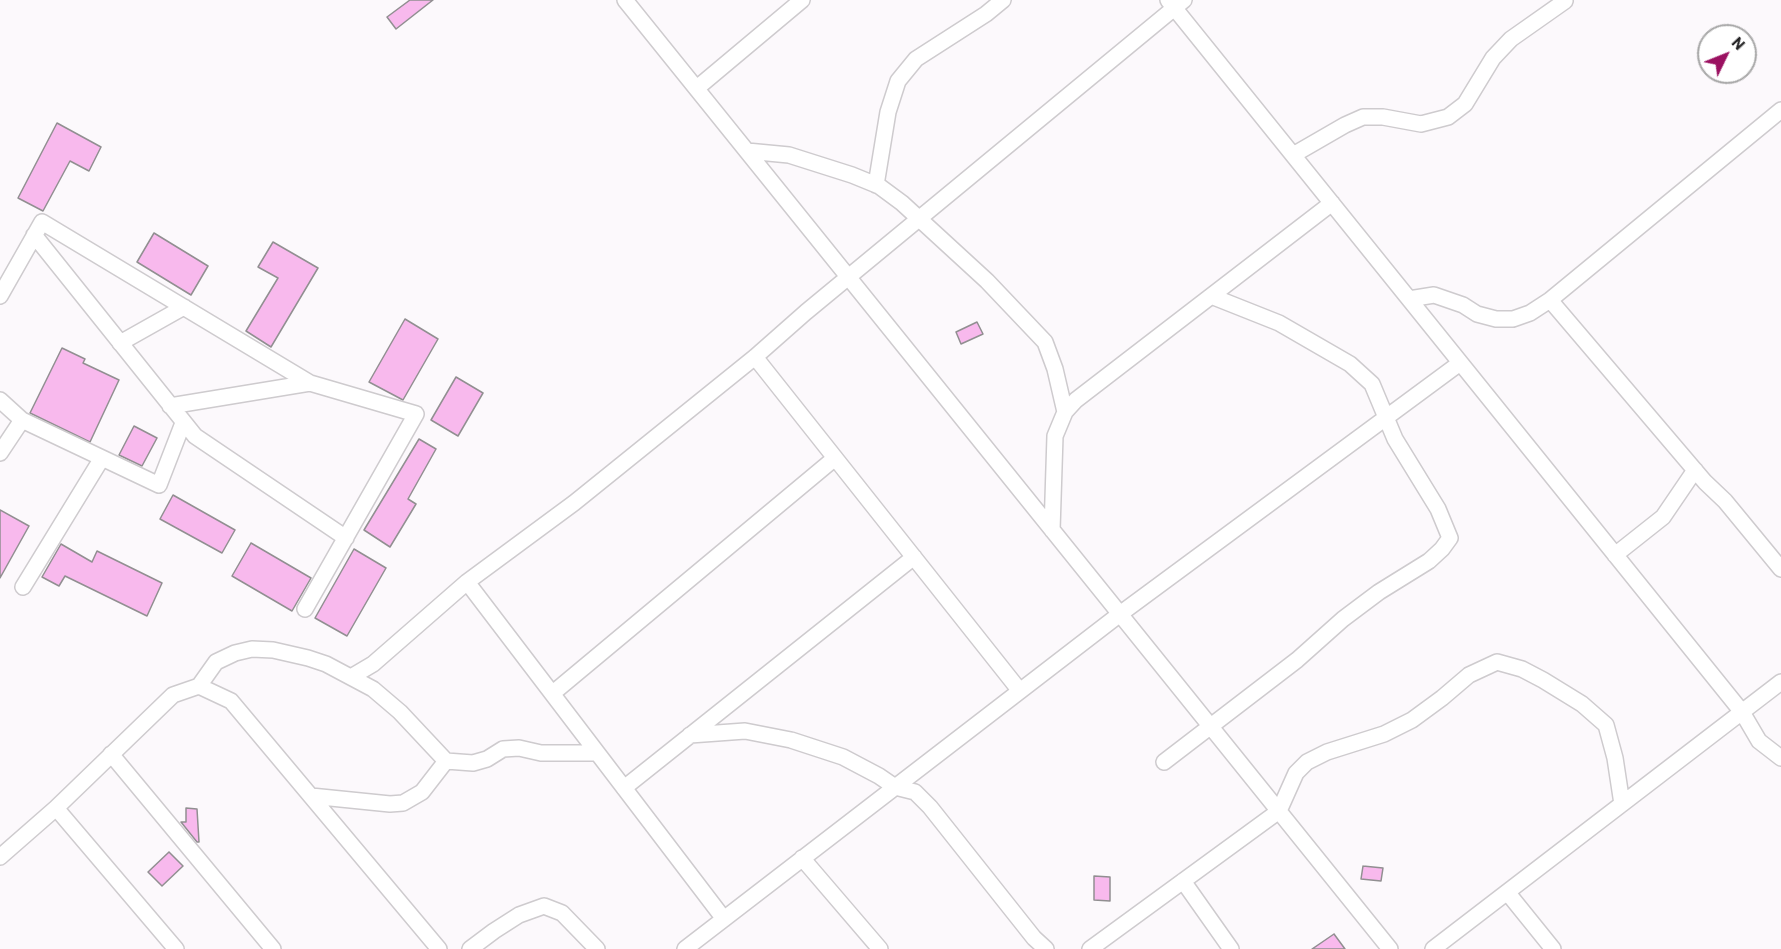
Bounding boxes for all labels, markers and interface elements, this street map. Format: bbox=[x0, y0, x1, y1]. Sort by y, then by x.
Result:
north arrow bbox=[1697, 24, 1757, 84]
text: N bbox=[1728, 32, 1750, 53]

